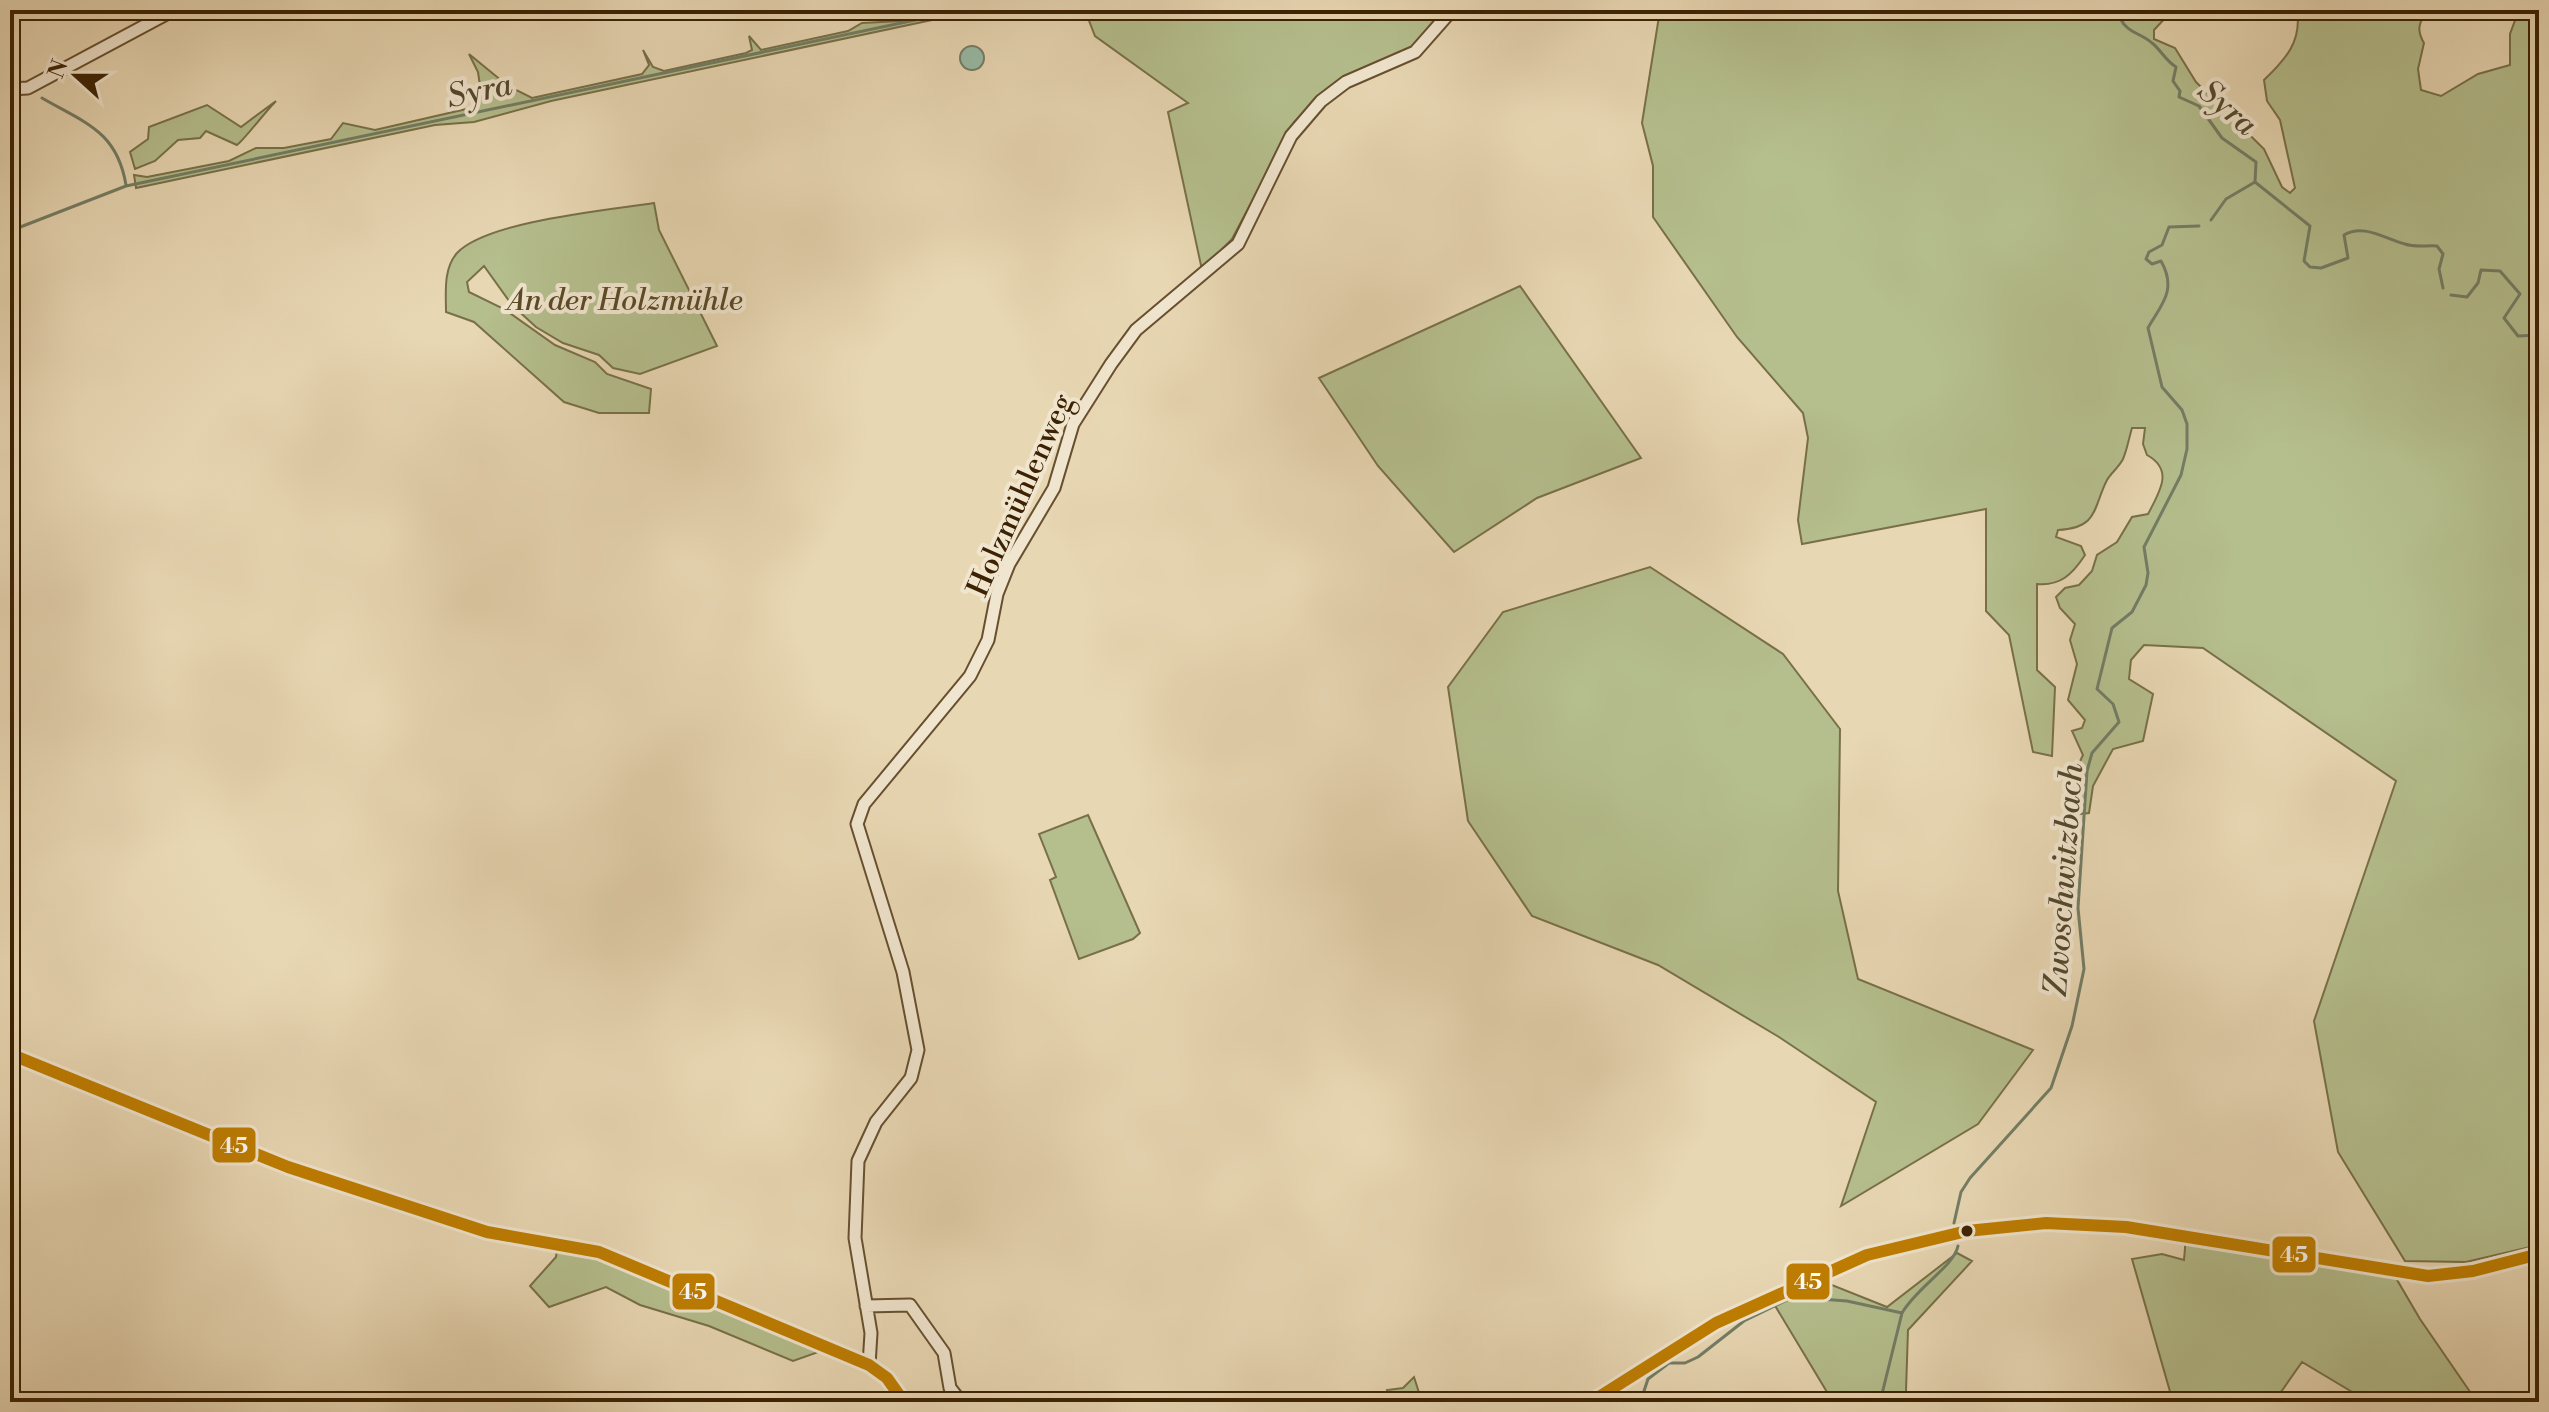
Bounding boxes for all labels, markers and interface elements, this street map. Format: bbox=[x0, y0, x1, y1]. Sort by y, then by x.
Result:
north arrow bbox=[36, 36, 116, 116]
text: N bbox=[43, 56, 75, 82]
water label: Syra bbox=[443, 65, 516, 117]
water label: Syra bbox=[2189, 71, 2265, 145]
park label: An der Holzmühle bbox=[504, 282, 743, 320]
street label: Holzmühlenweg bbox=[959, 387, 1083, 603]
water label: Zwoschwitzbach bbox=[2036, 762, 2092, 998]
line badge: 45 bbox=[211, 1126, 257, 1164]
text: 45 bbox=[220, 1133, 248, 1160]
unlabelled marker bbox=[1959, 1223, 1975, 1239]
line badge: 45 bbox=[2271, 1235, 2317, 1274]
text: 45 bbox=[2280, 1242, 2308, 1269]
line badge: 45 bbox=[1785, 1262, 1831, 1301]
text: 45 bbox=[1794, 1269, 1822, 1296]
line badge: 45 bbox=[671, 1272, 716, 1311]
text: 45 bbox=[679, 1279, 707, 1306]

